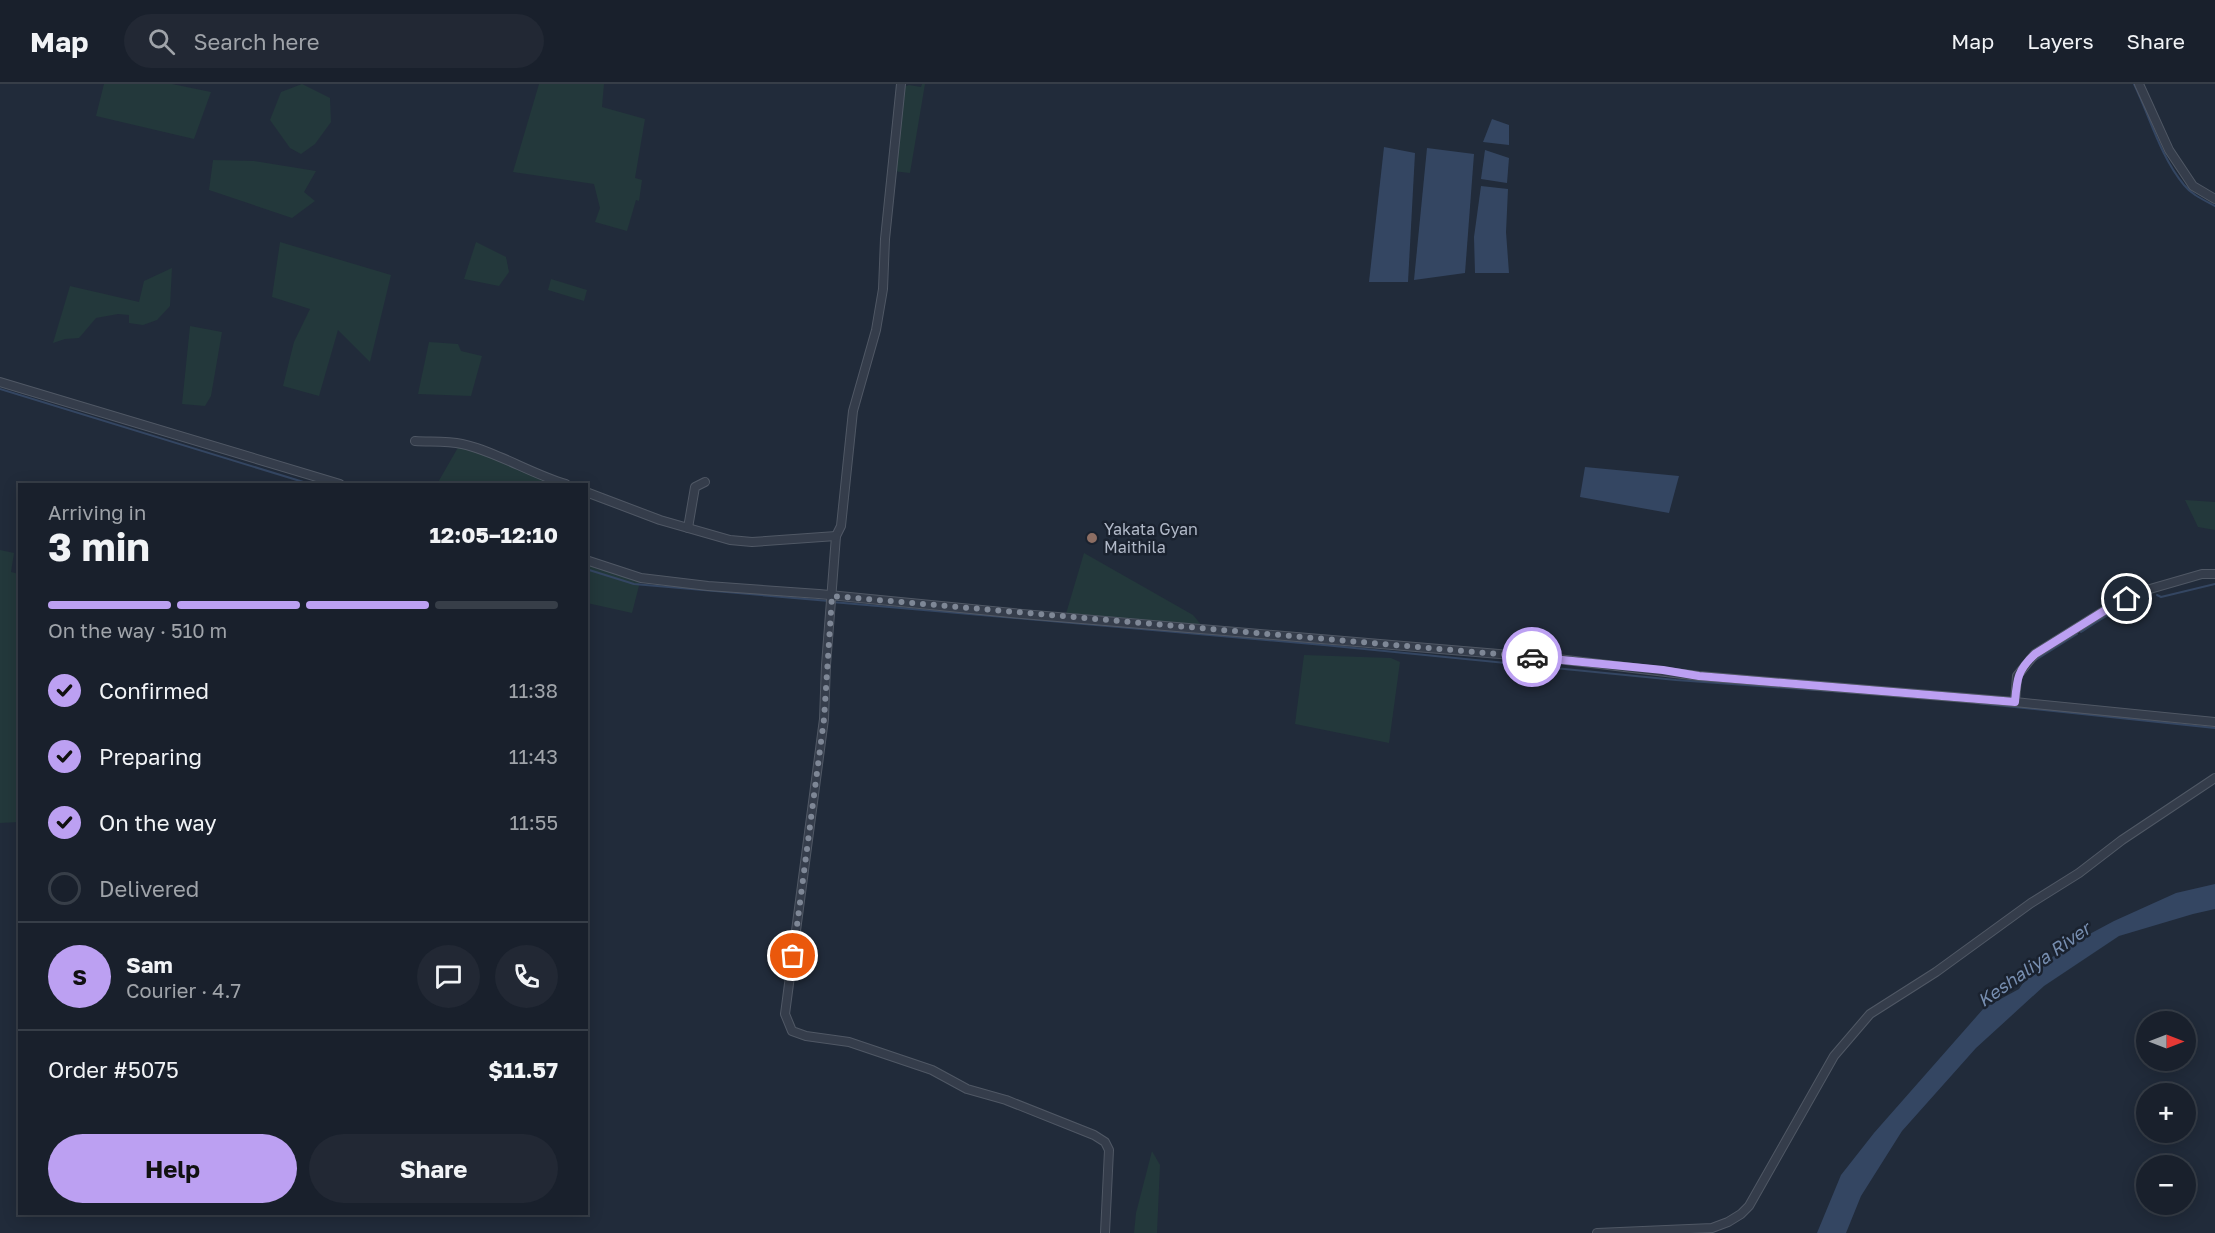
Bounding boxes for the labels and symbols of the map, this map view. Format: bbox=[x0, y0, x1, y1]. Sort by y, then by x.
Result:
place label: Yakata Gyan Maithila bbox=[1104, 519, 1198, 557]
marker: Yakata Gyan Maithila bbox=[1085, 531, 1099, 545]
pin bbox=[2101, 573, 2152, 624]
courier bbox=[1502, 627, 1562, 687]
water label: Keshaliya River bbox=[1973, 916, 2096, 1011]
pin bbox=[767, 930, 818, 981]
north arrow bbox=[2136, 1011, 2196, 1071]

